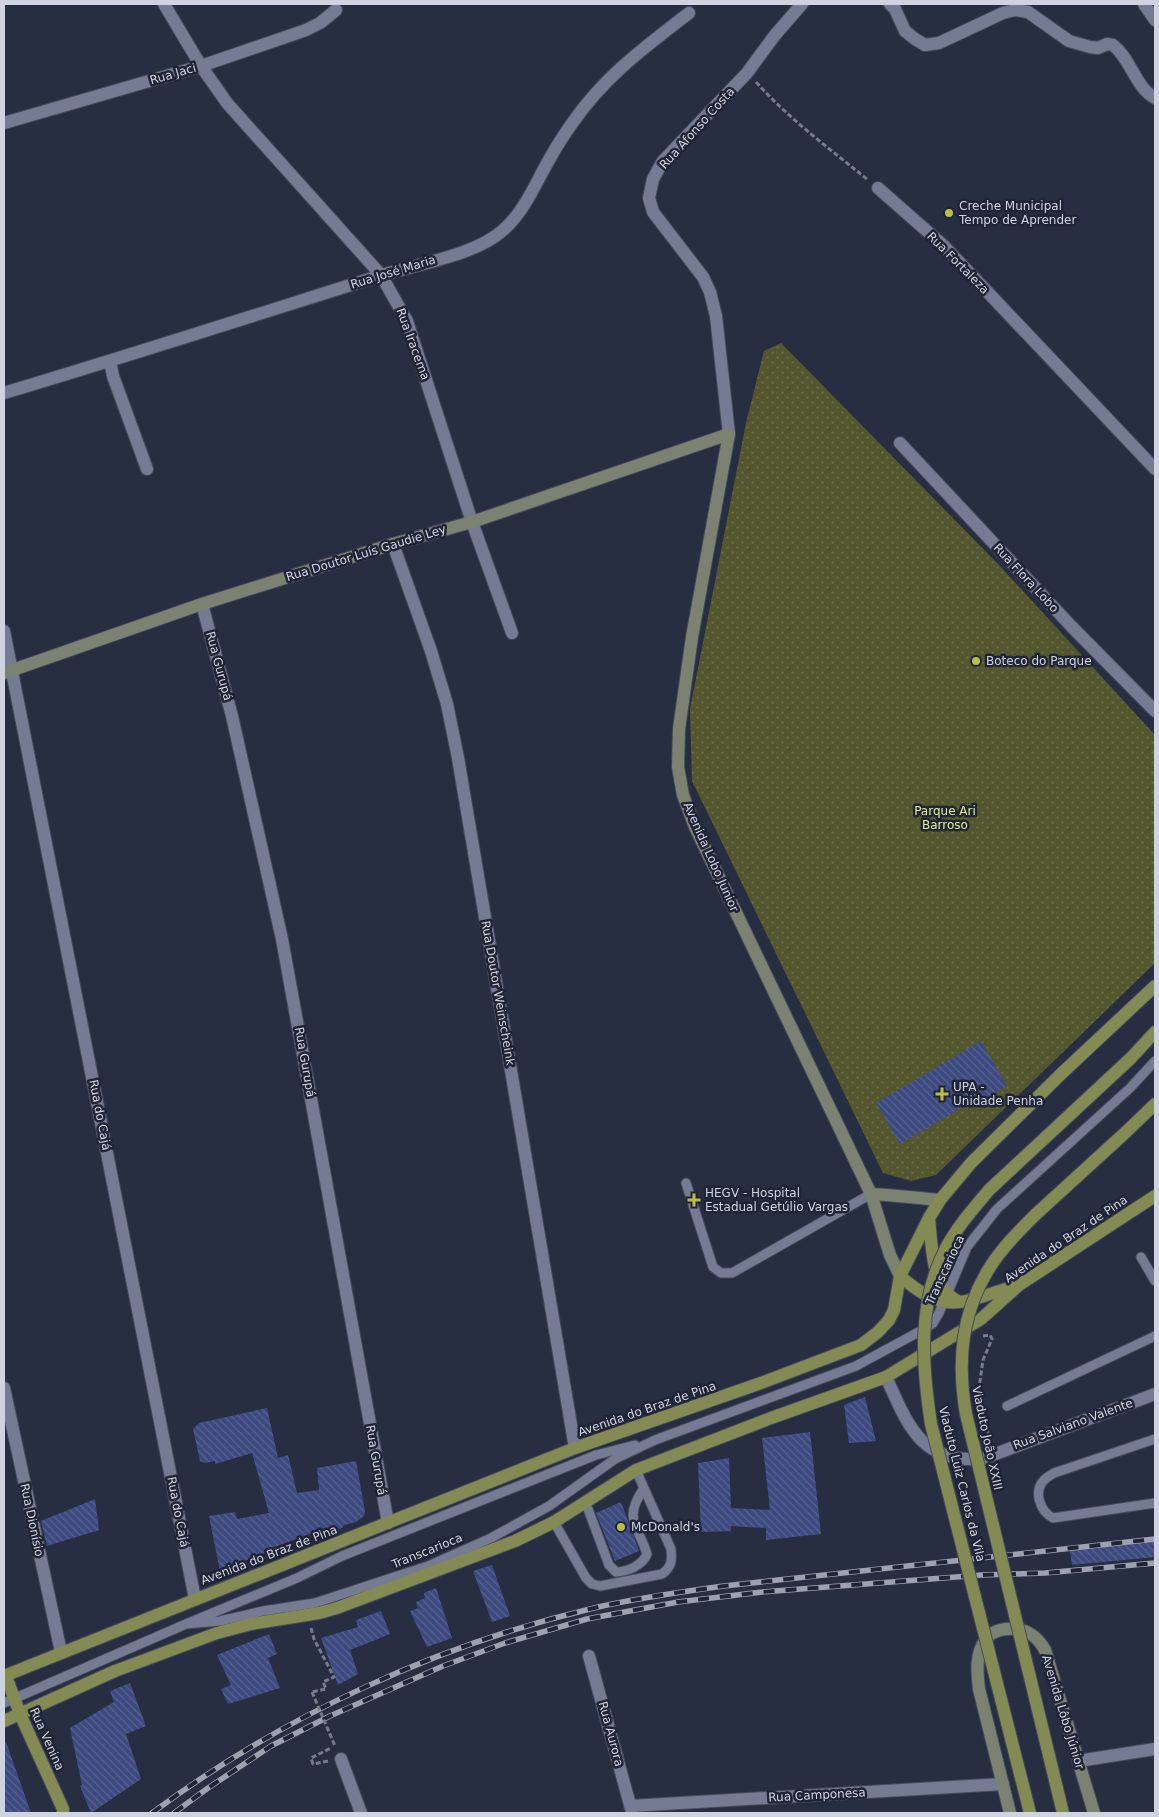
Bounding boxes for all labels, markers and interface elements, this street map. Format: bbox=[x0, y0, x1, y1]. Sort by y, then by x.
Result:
street label: Rua Jaci bbox=[148, 61, 198, 87]
street label: Rua Afonso Costa bbox=[657, 84, 737, 172]
place label: Creche Municipal Tempo de Aprender bbox=[958, 199, 1076, 227]
marker: Creche Municipal Tempo de Aprender bbox=[943, 207, 955, 219]
street label: Rua Fortaleza bbox=[924, 229, 992, 297]
street label: Rua José Maria bbox=[349, 252, 437, 292]
street label: Rua Iracema bbox=[394, 306, 432, 382]
street label: Rua Doutor Luís Gaudie Ley bbox=[284, 522, 448, 584]
street label: Rua Flora Lobo bbox=[991, 541, 1061, 615]
street label: Rua Gurupá bbox=[203, 630, 235, 702]
place label: Boteco do Parque bbox=[986, 654, 1092, 668]
marker: Boteco do Parque bbox=[970, 655, 982, 667]
street label: Avenida Lobo Junior bbox=[680, 800, 742, 914]
park label: Parque Ari Barroso bbox=[914, 804, 976, 832]
street label: Rua Doutor Weinscheink bbox=[478, 920, 518, 1067]
street label: Rua Gurupá bbox=[292, 1026, 318, 1098]
street label: Rua do Cajá bbox=[86, 1078, 114, 1152]
place label: UPA - Unidade Penha bbox=[953, 1080, 1043, 1108]
marker: UPA - Unidade Penha bbox=[935, 1087, 949, 1101]
place label: HEGV - Hospital Estadual Getúlio Vargas bbox=[705, 1186, 848, 1214]
marker: HEGV - Hospital Estadual Getúlio Vargas bbox=[687, 1193, 701, 1207]
street label: Avenida do Braz de Pina bbox=[1002, 1193, 1130, 1285]
street label: Transcarioca bbox=[922, 1233, 967, 1308]
street label: Avenida do Braz de Pina bbox=[576, 1379, 718, 1439]
street label: Viaduto João XXIII bbox=[969, 1385, 1005, 1491]
street label: Rua Salviano Valente bbox=[1011, 1396, 1135, 1452]
street label: Viaduto Luiz Carlos da Vila bbox=[936, 1405, 988, 1563]
street label: Rua Gurupá bbox=[363, 1424, 389, 1496]
street label: Rua do Cajá bbox=[164, 1475, 192, 1549]
street label: Rua Dionísio bbox=[17, 1482, 47, 1558]
place label: McDonald's bbox=[631, 1520, 700, 1534]
marker: McDonald's bbox=[615, 1521, 627, 1533]
street label: Avenida do Braz de Pina bbox=[199, 1522, 339, 1588]
street label: Transcarioca bbox=[389, 1530, 465, 1572]
street label: Avenida Lôbo Júnior bbox=[1039, 1653, 1087, 1771]
street label: Rua Aurora bbox=[596, 1700, 626, 1768]
street label: Rua Venina bbox=[27, 1705, 67, 1773]
street label: Rua Camponesa bbox=[768, 1785, 866, 1805]

